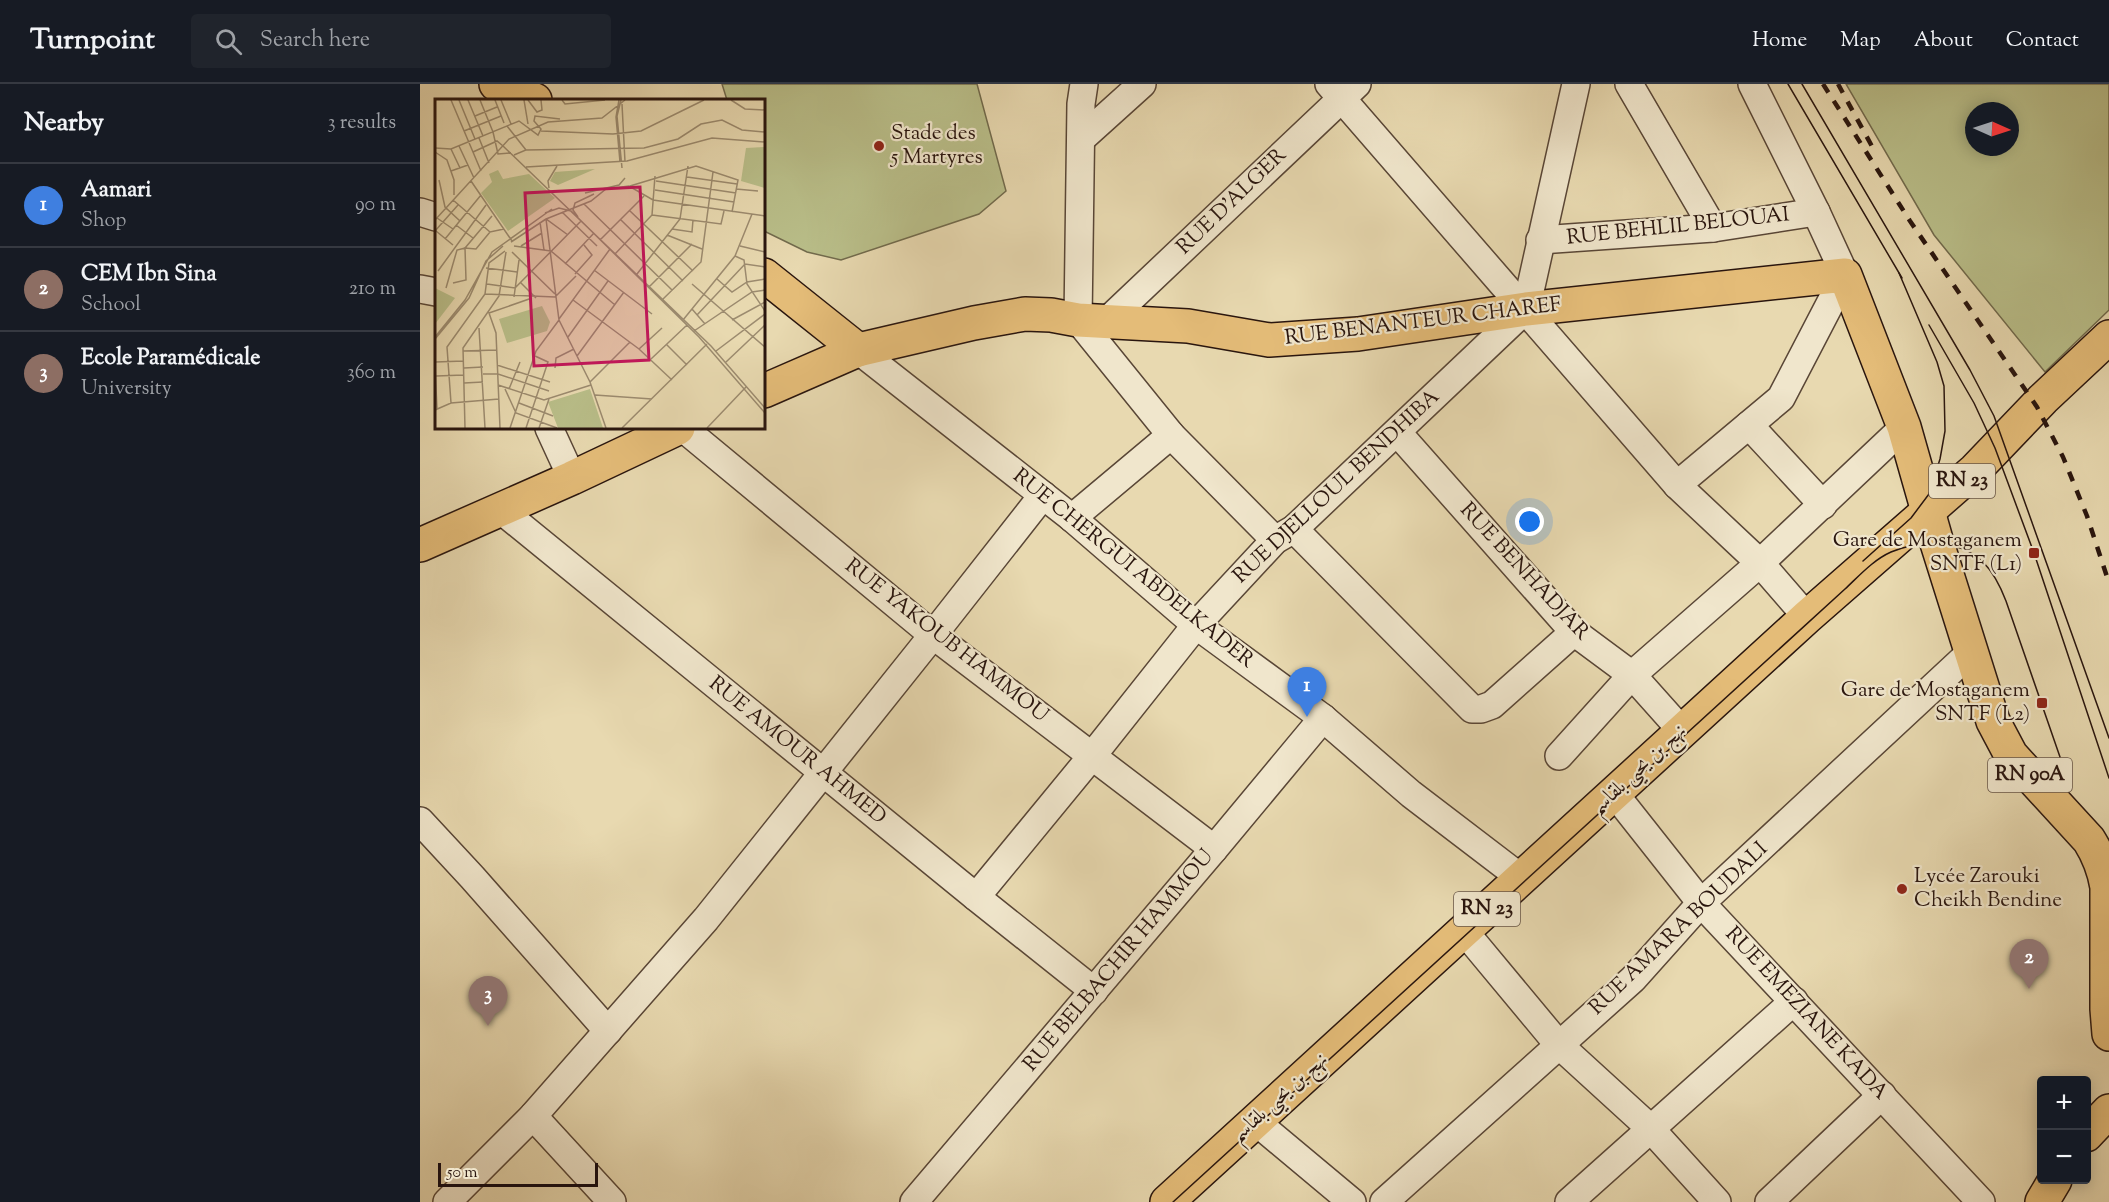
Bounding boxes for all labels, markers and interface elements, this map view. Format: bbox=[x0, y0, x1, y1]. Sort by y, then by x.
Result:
search box bbox=[191, 14, 611, 68]
text: Turnpoint bbox=[30, 21, 155, 61]
icon: search bbox=[212, 25, 245, 58]
text: Search here bbox=[260, 25, 370, 57]
text: Home bbox=[1752, 26, 1807, 56]
text: Map bbox=[1840, 26, 1881, 56]
text: About bbox=[1914, 26, 1973, 56]
text: Contact bbox=[2006, 26, 2079, 56]
inset map bbox=[435, 99, 765, 429]
north arrow bbox=[1965, 102, 2019, 156]
text: Nearby bbox=[24, 105, 104, 142]
text: 3 results bbox=[327, 109, 396, 138]
place label: Stade des 5 Martyres bbox=[890, 119, 983, 173]
marker: Stade des 5 Martyres bbox=[872, 139, 886, 153]
street label: RUE D'ALGER bbox=[1170, 142, 1294, 262]
text: Aamari bbox=[81, 175, 152, 207]
text: 1 bbox=[40, 191, 47, 220]
text: 90 m bbox=[355, 191, 396, 220]
street label: RUE BEHLIL BELOUAI bbox=[1565, 200, 1791, 254]
text: Shop bbox=[81, 207, 126, 236]
text: CEM Ibn Sina bbox=[81, 259, 217, 291]
text: 2 bbox=[39, 275, 48, 304]
text: 210 m bbox=[349, 275, 396, 304]
street label: RUE BENANTEUR CHAREF bbox=[1283, 290, 1563, 354]
text: School bbox=[81, 291, 141, 320]
text: Ecole Paramédicale bbox=[81, 343, 260, 375]
text: 3 bbox=[39, 359, 48, 388]
text: 360 m bbox=[347, 359, 396, 388]
text: University bbox=[81, 375, 172, 404]
street label: RUE DJELLOUL BENDHIBA bbox=[1227, 383, 1447, 591]
street label: RUE CHERGUI ABDELKADER bbox=[1006, 462, 1260, 676]
road number: RN 23 bbox=[1929, 464, 1995, 498]
street label: RUE BENHADJAR bbox=[1452, 496, 1596, 648]
your location bbox=[1515, 507, 1544, 536]
place label: Gare de Mostaganem SNTF (L1) bbox=[1833, 526, 2022, 580]
marker: Gare de Mostaganem SNTF (L1) bbox=[2027, 546, 2041, 560]
street label: RUE YAKOUB HAMMOU bbox=[838, 552, 1054, 730]
pin: 1 bbox=[1288, 668, 1326, 717]
street label: RUE AMOUR AHMED bbox=[702, 670, 892, 832]
place label: Gare de Mostaganem SNTF (L2) bbox=[1841, 676, 2030, 730]
marker: Gare de Mostaganem SNTF (L2) bbox=[2035, 696, 2049, 710]
street label: نهج بن يحيى بلقاسم bbox=[1584, 717, 1697, 826]
road number: RN 90A bbox=[1988, 758, 2072, 792]
street label: RUE AMARA BOUDALI bbox=[1583, 835, 1775, 1023]
street label: RUE BELBACHIR HAMMOU bbox=[1017, 843, 1221, 1079]
place label: Lycée Zarouki Cheikh Bendine bbox=[1914, 862, 2062, 916]
marker: Lycée Zarouki Cheikh Bendine bbox=[1895, 882, 1909, 896]
road number: RN 23 bbox=[1454, 892, 1520, 926]
street label: RUE EMEZIANE KADA bbox=[1717, 921, 1895, 1107]
pin: 2 bbox=[2010, 940, 2048, 989]
pin: 3 bbox=[468, 976, 508, 1026]
street label: نهج بن يحيى بلقاسم bbox=[1224, 1046, 1338, 1153]
map controls bbox=[2037, 1076, 2091, 1184]
button: + bbox=[2037, 1076, 2091, 1130]
button: − bbox=[2037, 1130, 2091, 1184]
scale bar bbox=[438, 1160, 598, 1188]
text: 50 m bbox=[447, 1162, 478, 1185]

